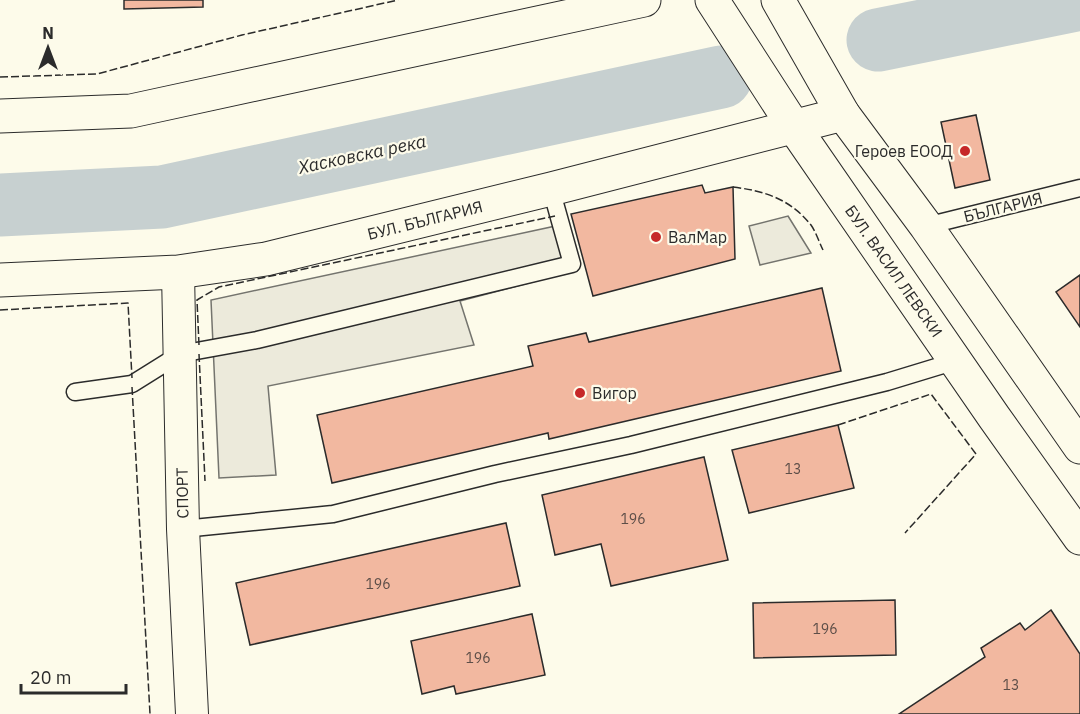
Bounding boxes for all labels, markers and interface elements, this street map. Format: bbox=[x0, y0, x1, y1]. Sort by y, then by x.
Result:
north arrow bbox=[18, 18, 78, 78]
text: N bbox=[42, 23, 54, 43]
water label: Хасковска река bbox=[295, 129, 428, 179]
place label: Героев ЕООД bbox=[855, 141, 953, 161]
marker: Героев ЕООД bbox=[958, 144, 972, 158]
street label: БЪЛГАРИЯ bbox=[961, 188, 1045, 226]
street label: БУЛ. БЪЛГАРИЯ bbox=[365, 196, 485, 244]
street label: БУЛ. ВАСИЛ ЛЕВСКИ bbox=[841, 201, 947, 341]
place label: ВалМар bbox=[668, 227, 727, 247]
marker: ВалМар bbox=[649, 230, 663, 244]
place label: Вигор bbox=[592, 383, 637, 403]
marker: Вигор bbox=[573, 386, 587, 400]
house number: 13 bbox=[785, 460, 801, 478]
street label: СПОРТ bbox=[172, 467, 192, 519]
house number: 196 bbox=[620, 510, 646, 528]
house number: 196 bbox=[365, 575, 391, 593]
house number: 196 bbox=[812, 620, 838, 638]
house number: 196 bbox=[465, 649, 491, 667]
scale bar bbox=[21, 657, 126, 695]
text: 20 m bbox=[30, 666, 72, 689]
house number: 13 bbox=[1003, 676, 1019, 694]

